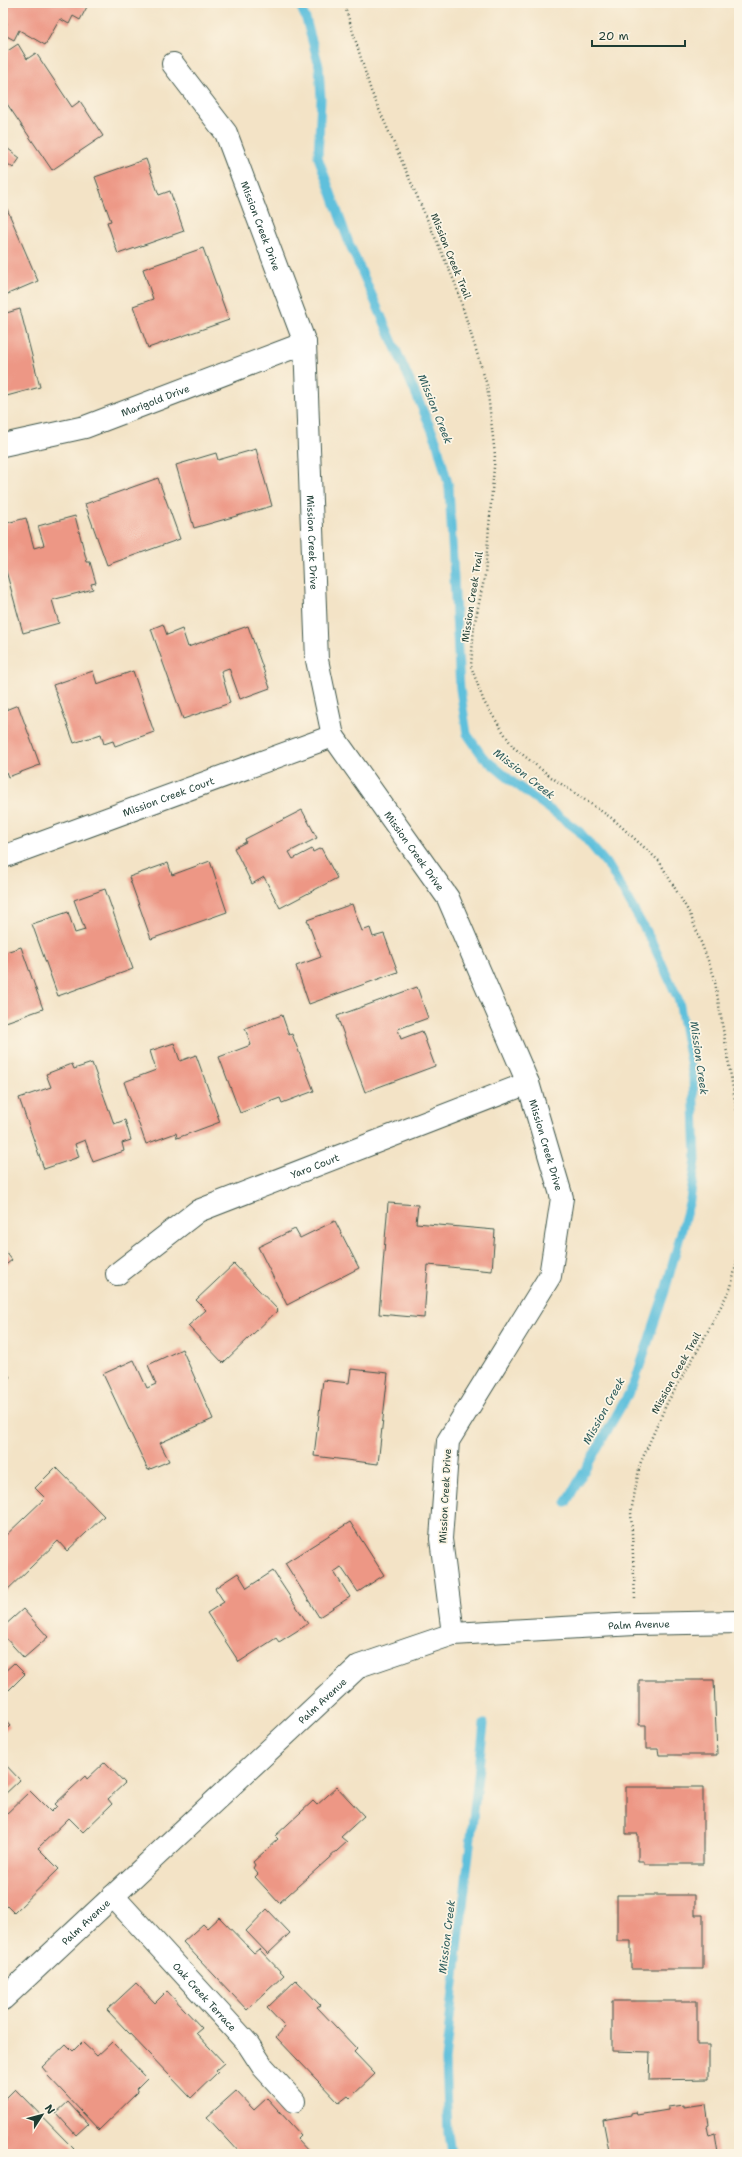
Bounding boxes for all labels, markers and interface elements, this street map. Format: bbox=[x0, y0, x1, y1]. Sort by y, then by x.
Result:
scale bar bbox=[592, 22, 685, 48]
text: 20 m bbox=[598, 28, 629, 44]
street label: Mission Creek Drive bbox=[238, 179, 284, 273]
street label: Mission Creek Trail bbox=[428, 211, 474, 301]
water label: Mission Creek bbox=[414, 372, 456, 447]
street label: Marigold Drive bbox=[119, 381, 191, 419]
street label: Mission Creek Drive bbox=[304, 495, 321, 590]
street label: Mission Creek Trail bbox=[458, 551, 486, 643]
water label: Mission Creek bbox=[490, 745, 558, 803]
street label: Mission Creek Court bbox=[121, 774, 216, 819]
street label: Mission Creek Drive bbox=[382, 808, 447, 893]
water label: Mission Creek bbox=[686, 1020, 712, 1096]
street label: Mission Creek Drive bbox=[527, 1098, 566, 1192]
street label: Yaro Court bbox=[289, 1150, 341, 1181]
street label: Mission Creek Trail bbox=[648, 1330, 704, 1416]
water label: Mission Creek bbox=[579, 1374, 629, 1447]
street label: Mission Creek Drive bbox=[436, 1448, 454, 1544]
street label: Palm Avenue bbox=[608, 1617, 670, 1632]
street label: Palm Avenue bbox=[295, 1674, 349, 1726]
street label: Palm Avenue bbox=[58, 1896, 113, 1948]
water label: Mission Creek bbox=[435, 1899, 459, 1975]
street label: Oak Creek Terrace bbox=[170, 1959, 239, 2034]
north arrow bbox=[22, 2095, 62, 2135]
text: N bbox=[41, 2101, 58, 2118]

